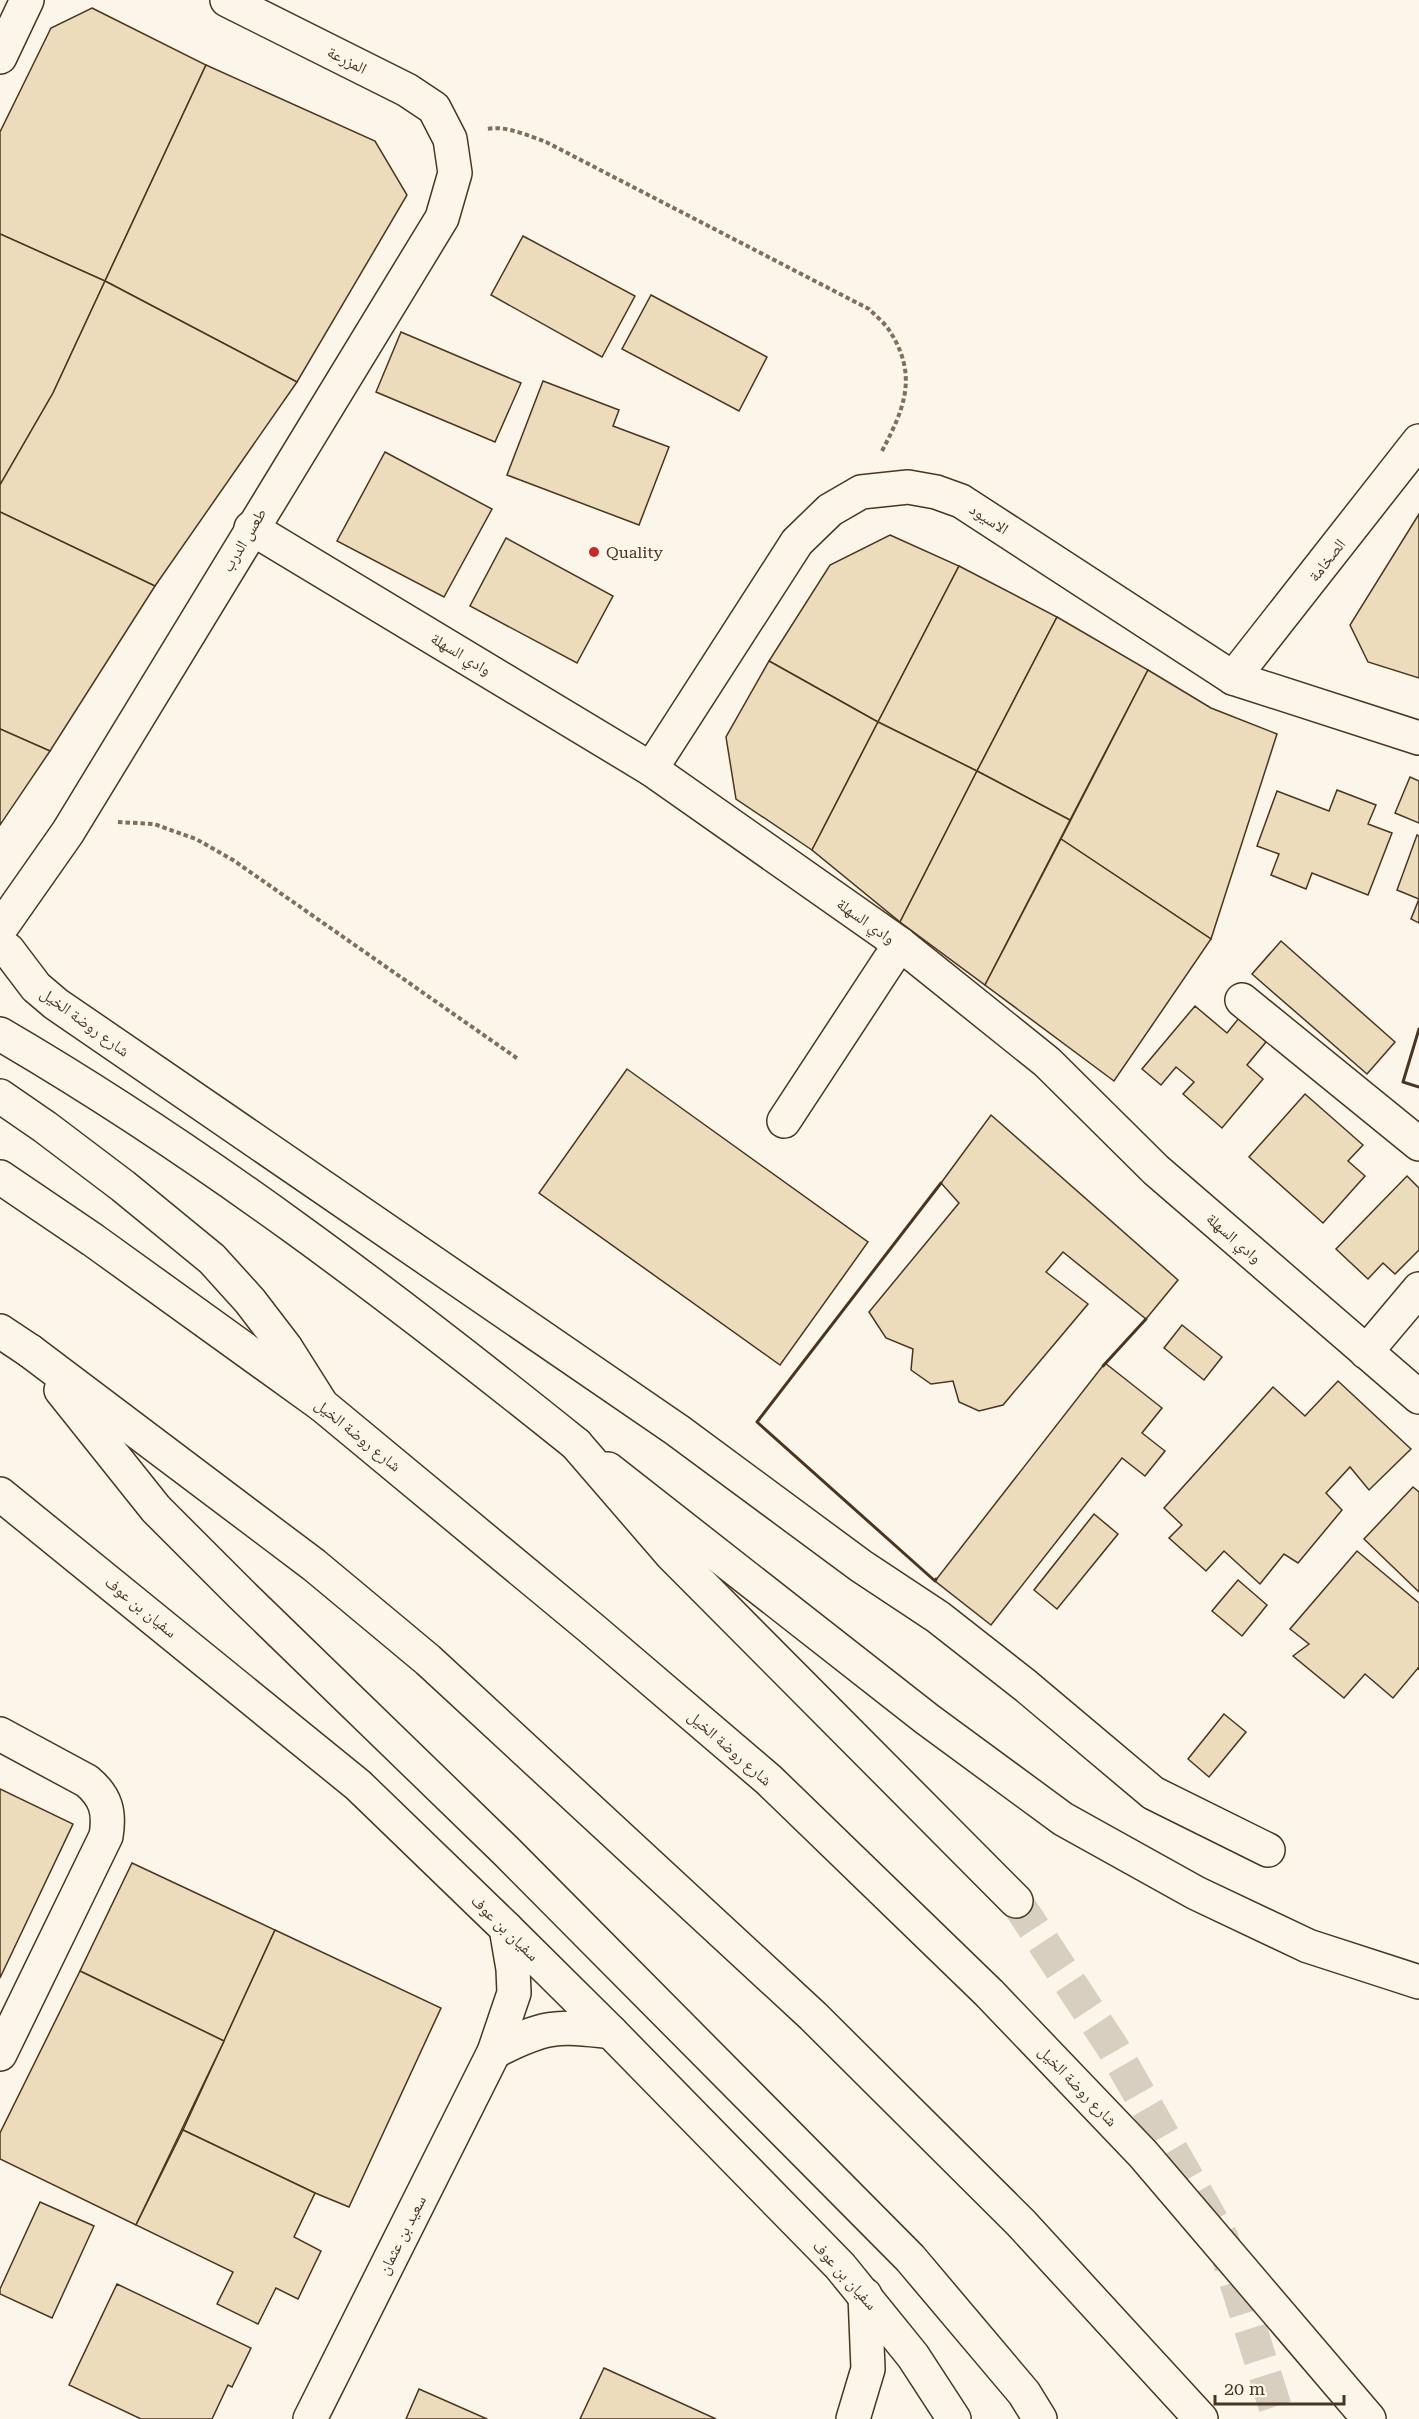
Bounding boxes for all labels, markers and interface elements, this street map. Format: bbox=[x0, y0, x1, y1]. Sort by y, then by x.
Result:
street label: المزرعة bbox=[324, 42, 370, 78]
street label: الاسيود bbox=[966, 499, 1012, 539]
street label: طعس الدرب bbox=[218, 505, 271, 576]
street label: الصخامة bbox=[1304, 535, 1350, 585]
place label: Quality bbox=[606, 543, 664, 562]
marker: Quality bbox=[587, 545, 601, 559]
street label: وادي السهلة bbox=[426, 629, 495, 682]
street label: وادي السهلة bbox=[831, 894, 899, 950]
street label: شارع روضة الخيل bbox=[36, 983, 133, 1061]
street label: وادي السهلة bbox=[1201, 1209, 1265, 1269]
street label: شارع روضة الخيل bbox=[311, 1395, 405, 1476]
street label: سفيان بن عوف bbox=[101, 1572, 181, 1643]
street label: شارع روضة الخيل bbox=[683, 1706, 776, 1790]
street label: سفيان بن عوف bbox=[466, 1891, 543, 1966]
street label: شارع روضة الخيل bbox=[1034, 2042, 1121, 2131]
street label: سعيد بن عثمان bbox=[374, 2192, 431, 2278]
street label: سفيان بن عوف bbox=[808, 2236, 881, 2314]
scale bar bbox=[1215, 2368, 1344, 2406]
text: 20 m bbox=[1224, 2378, 1265, 2399]

